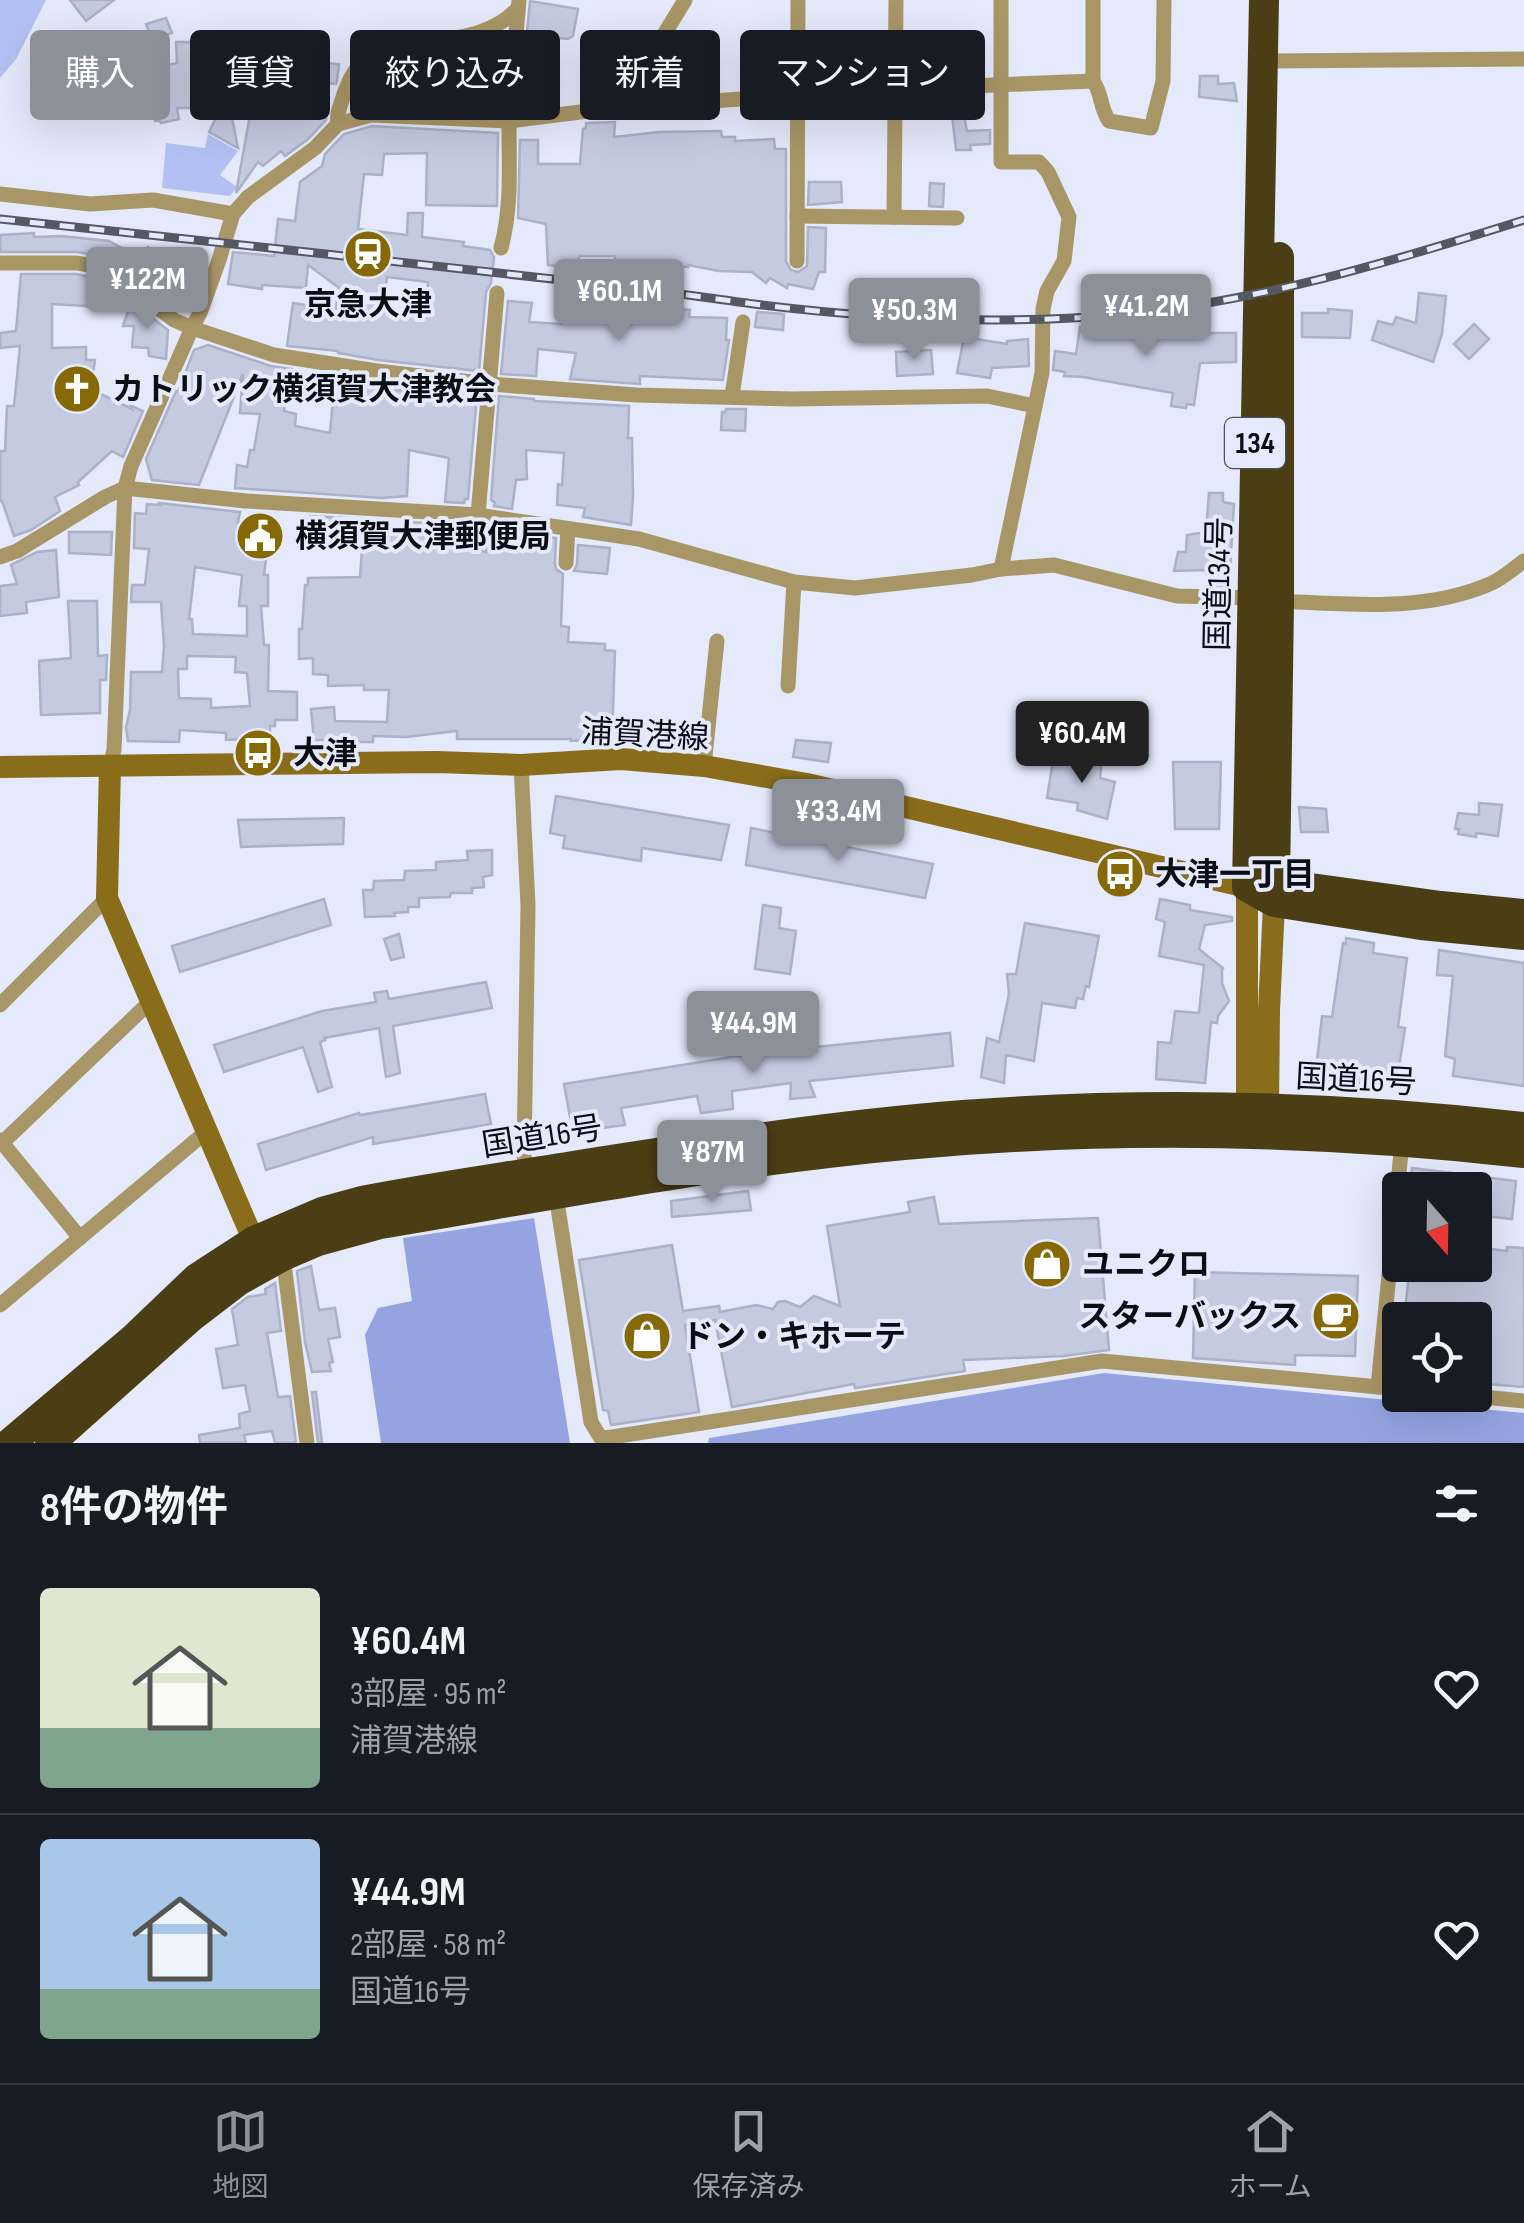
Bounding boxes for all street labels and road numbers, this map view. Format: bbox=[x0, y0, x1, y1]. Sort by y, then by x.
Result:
road number: 134 bbox=[1225, 418, 1285, 468]
street label: 国道134号 bbox=[1199, 517, 1240, 651]
street label: 浦賀港線 bbox=[580, 713, 710, 758]
street label: 国道16号 bbox=[1294, 1058, 1417, 1103]
street label: 国道16号 bbox=[479, 1109, 605, 1166]

